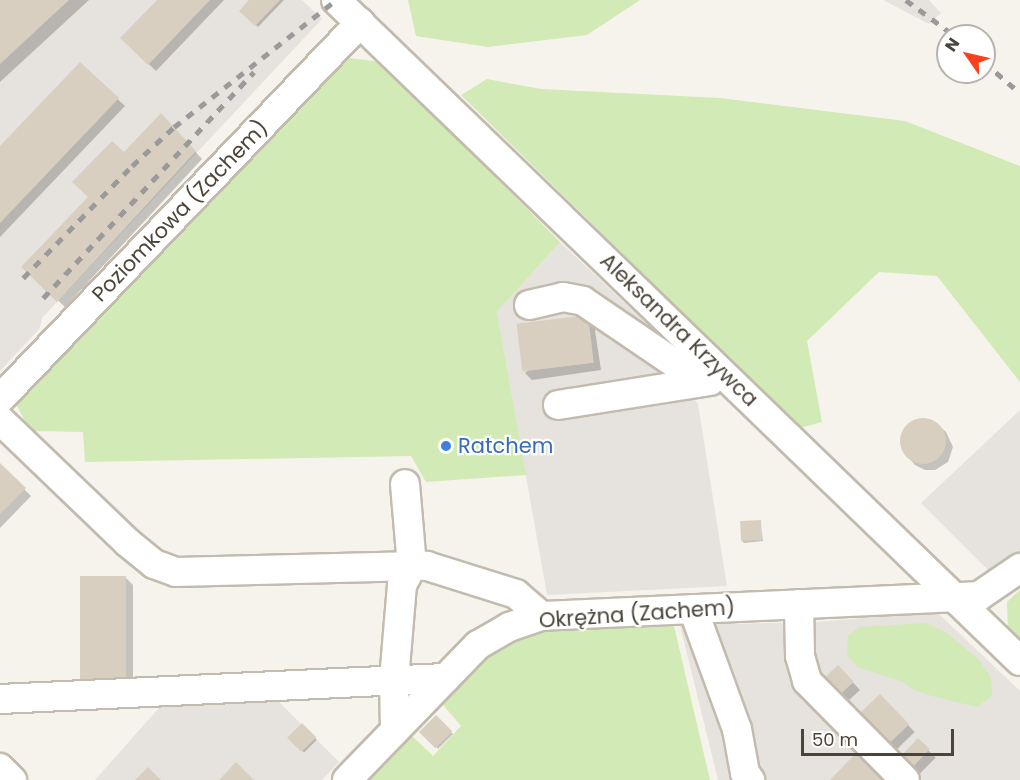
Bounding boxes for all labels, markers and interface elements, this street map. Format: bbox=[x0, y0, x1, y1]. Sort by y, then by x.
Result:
north arrow bbox=[936, 24, 996, 84]
text: N bbox=[939, 33, 965, 56]
street label: Poziomkowa (Zachem) bbox=[87, 115, 273, 307]
street label: Aleksandra Krzywca bbox=[595, 248, 763, 412]
place label: Ratchem bbox=[458, 433, 553, 459]
marker: Ratchem bbox=[439, 439, 453, 453]
street label: Okrężna (Zachem) bbox=[538, 595, 736, 633]
scale bar bbox=[804, 717, 957, 755]
text: 50 m bbox=[812, 727, 858, 752]

